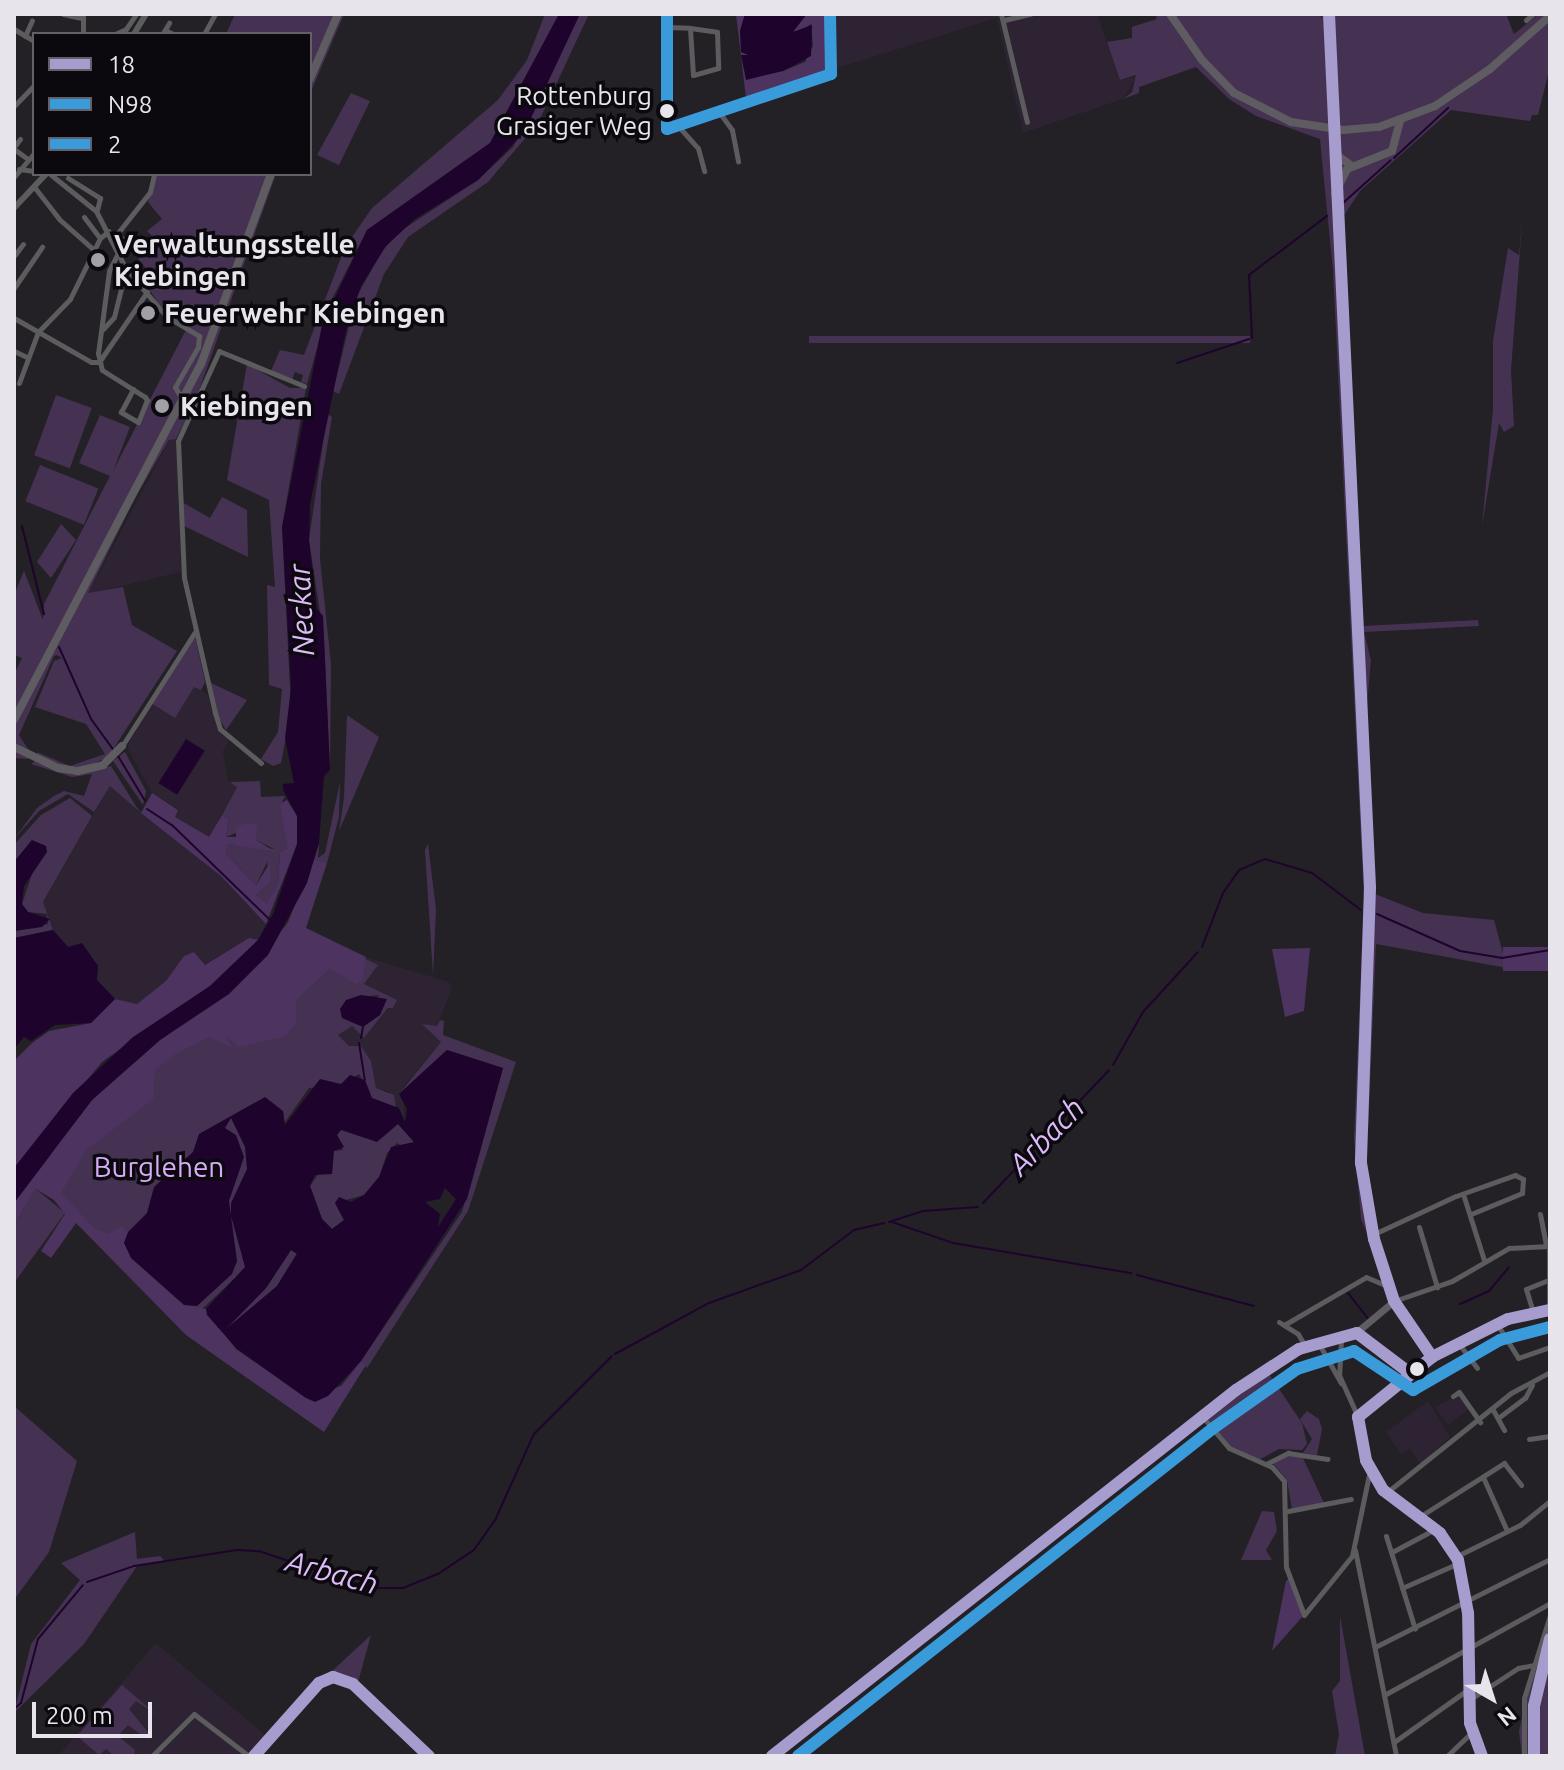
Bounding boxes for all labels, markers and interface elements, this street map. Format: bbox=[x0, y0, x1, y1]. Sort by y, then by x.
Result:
legend bbox=[32, 32, 312, 176]
text: 18 bbox=[108, 51, 135, 78]
place label: Rottenburg Grasiger Weg bbox=[496, 80, 652, 142]
text: N98 bbox=[108, 91, 152, 118]
marker: Rottenburg Grasiger Weg bbox=[659, 103, 675, 119]
text: 2 bbox=[108, 131, 122, 158]
place label: Verwaltungsstelle Kiebingen bbox=[114, 227, 355, 293]
marker: Verwaltungsstelle Kiebingen bbox=[89, 251, 107, 269]
place label: Feuerwehr Kiebingen bbox=[164, 296, 446, 330]
marker: Feuerwehr Kiebingen bbox=[139, 304, 157, 322]
place label: Kiebingen bbox=[180, 389, 313, 423]
marker: Kiebingen bbox=[151, 395, 173, 417]
water label: Neckar bbox=[281, 563, 321, 657]
water label: Arbach bbox=[1000, 1090, 1092, 1182]
park label: Burglehen bbox=[94, 1150, 224, 1184]
unlabelled marker bbox=[1409, 1361, 1425, 1377]
water label: Arbach bbox=[282, 1542, 382, 1602]
north arrow bbox=[1452, 1658, 1532, 1738]
scale bar bbox=[36, 1686, 156, 1736]
text: 200 m bbox=[46, 1702, 113, 1729]
text: N bbox=[1493, 1702, 1522, 1732]

